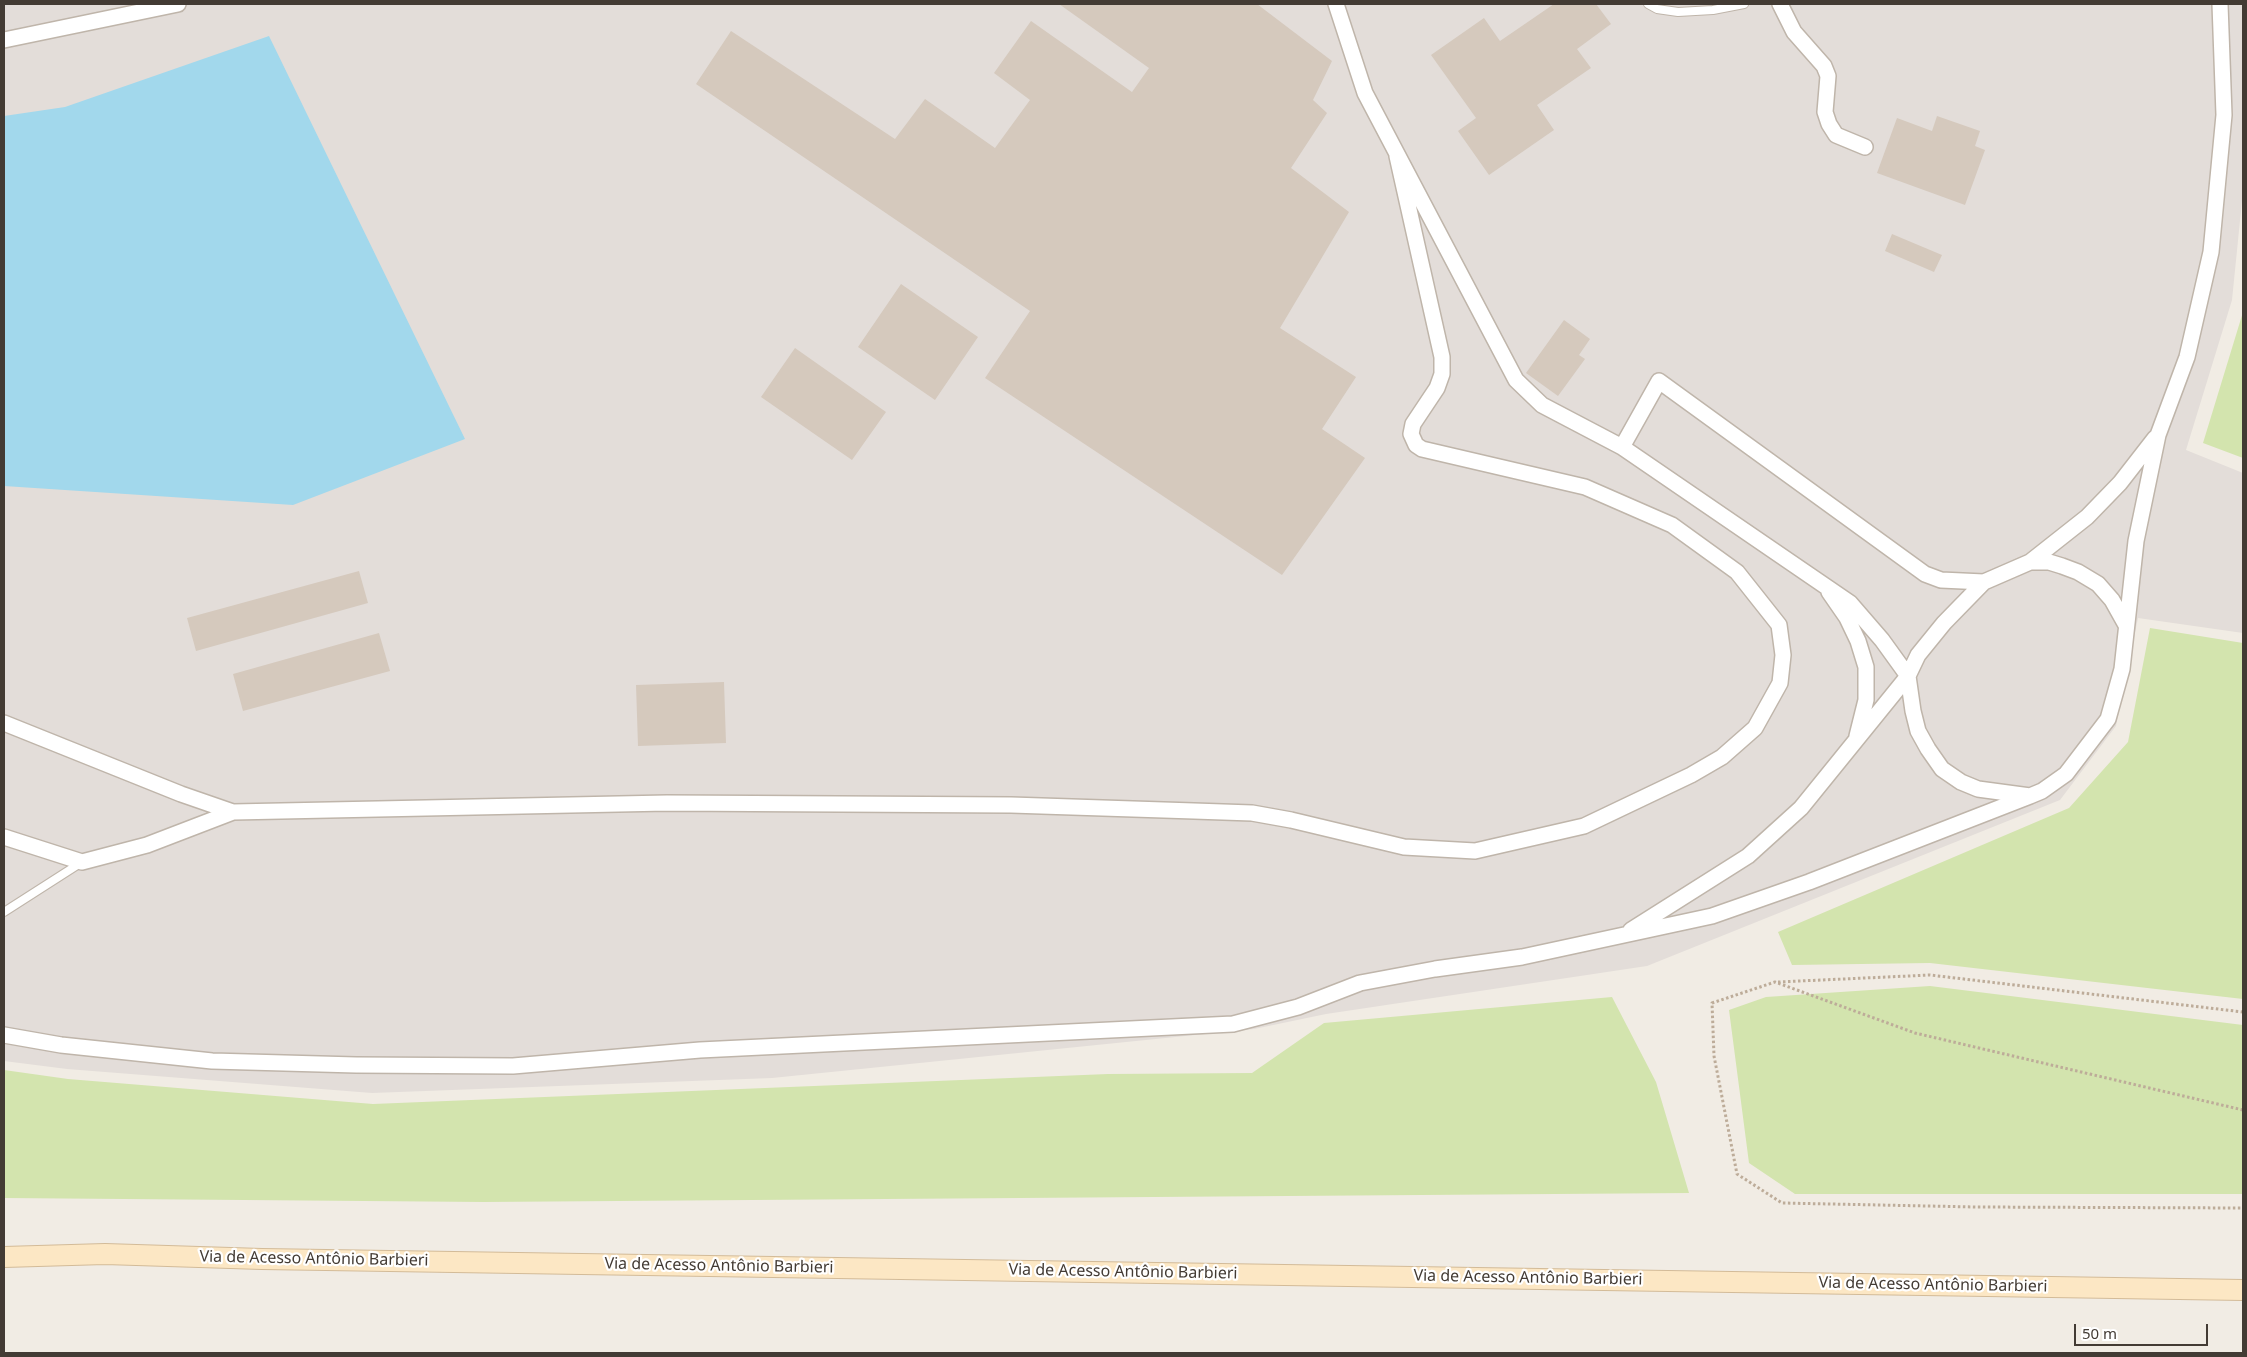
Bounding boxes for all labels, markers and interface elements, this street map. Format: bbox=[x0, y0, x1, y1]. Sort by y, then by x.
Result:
street label: Via de Acesso Antônio Barbieri bbox=[199, 1247, 429, 1271]
street label: Via de Acesso Antônio Barbieri bbox=[604, 1254, 834, 1278]
street label: Via de Acesso Antônio Barbieri bbox=[1008, 1260, 1238, 1284]
street label: Via de Acesso Antônio Barbieri bbox=[1413, 1266, 1643, 1290]
street label: Via de Acesso Antônio Barbieri bbox=[1818, 1273, 2048, 1297]
scale bar bbox=[2077, 1314, 2211, 1346]
text: 50 m bbox=[2082, 1323, 2117, 1343]

